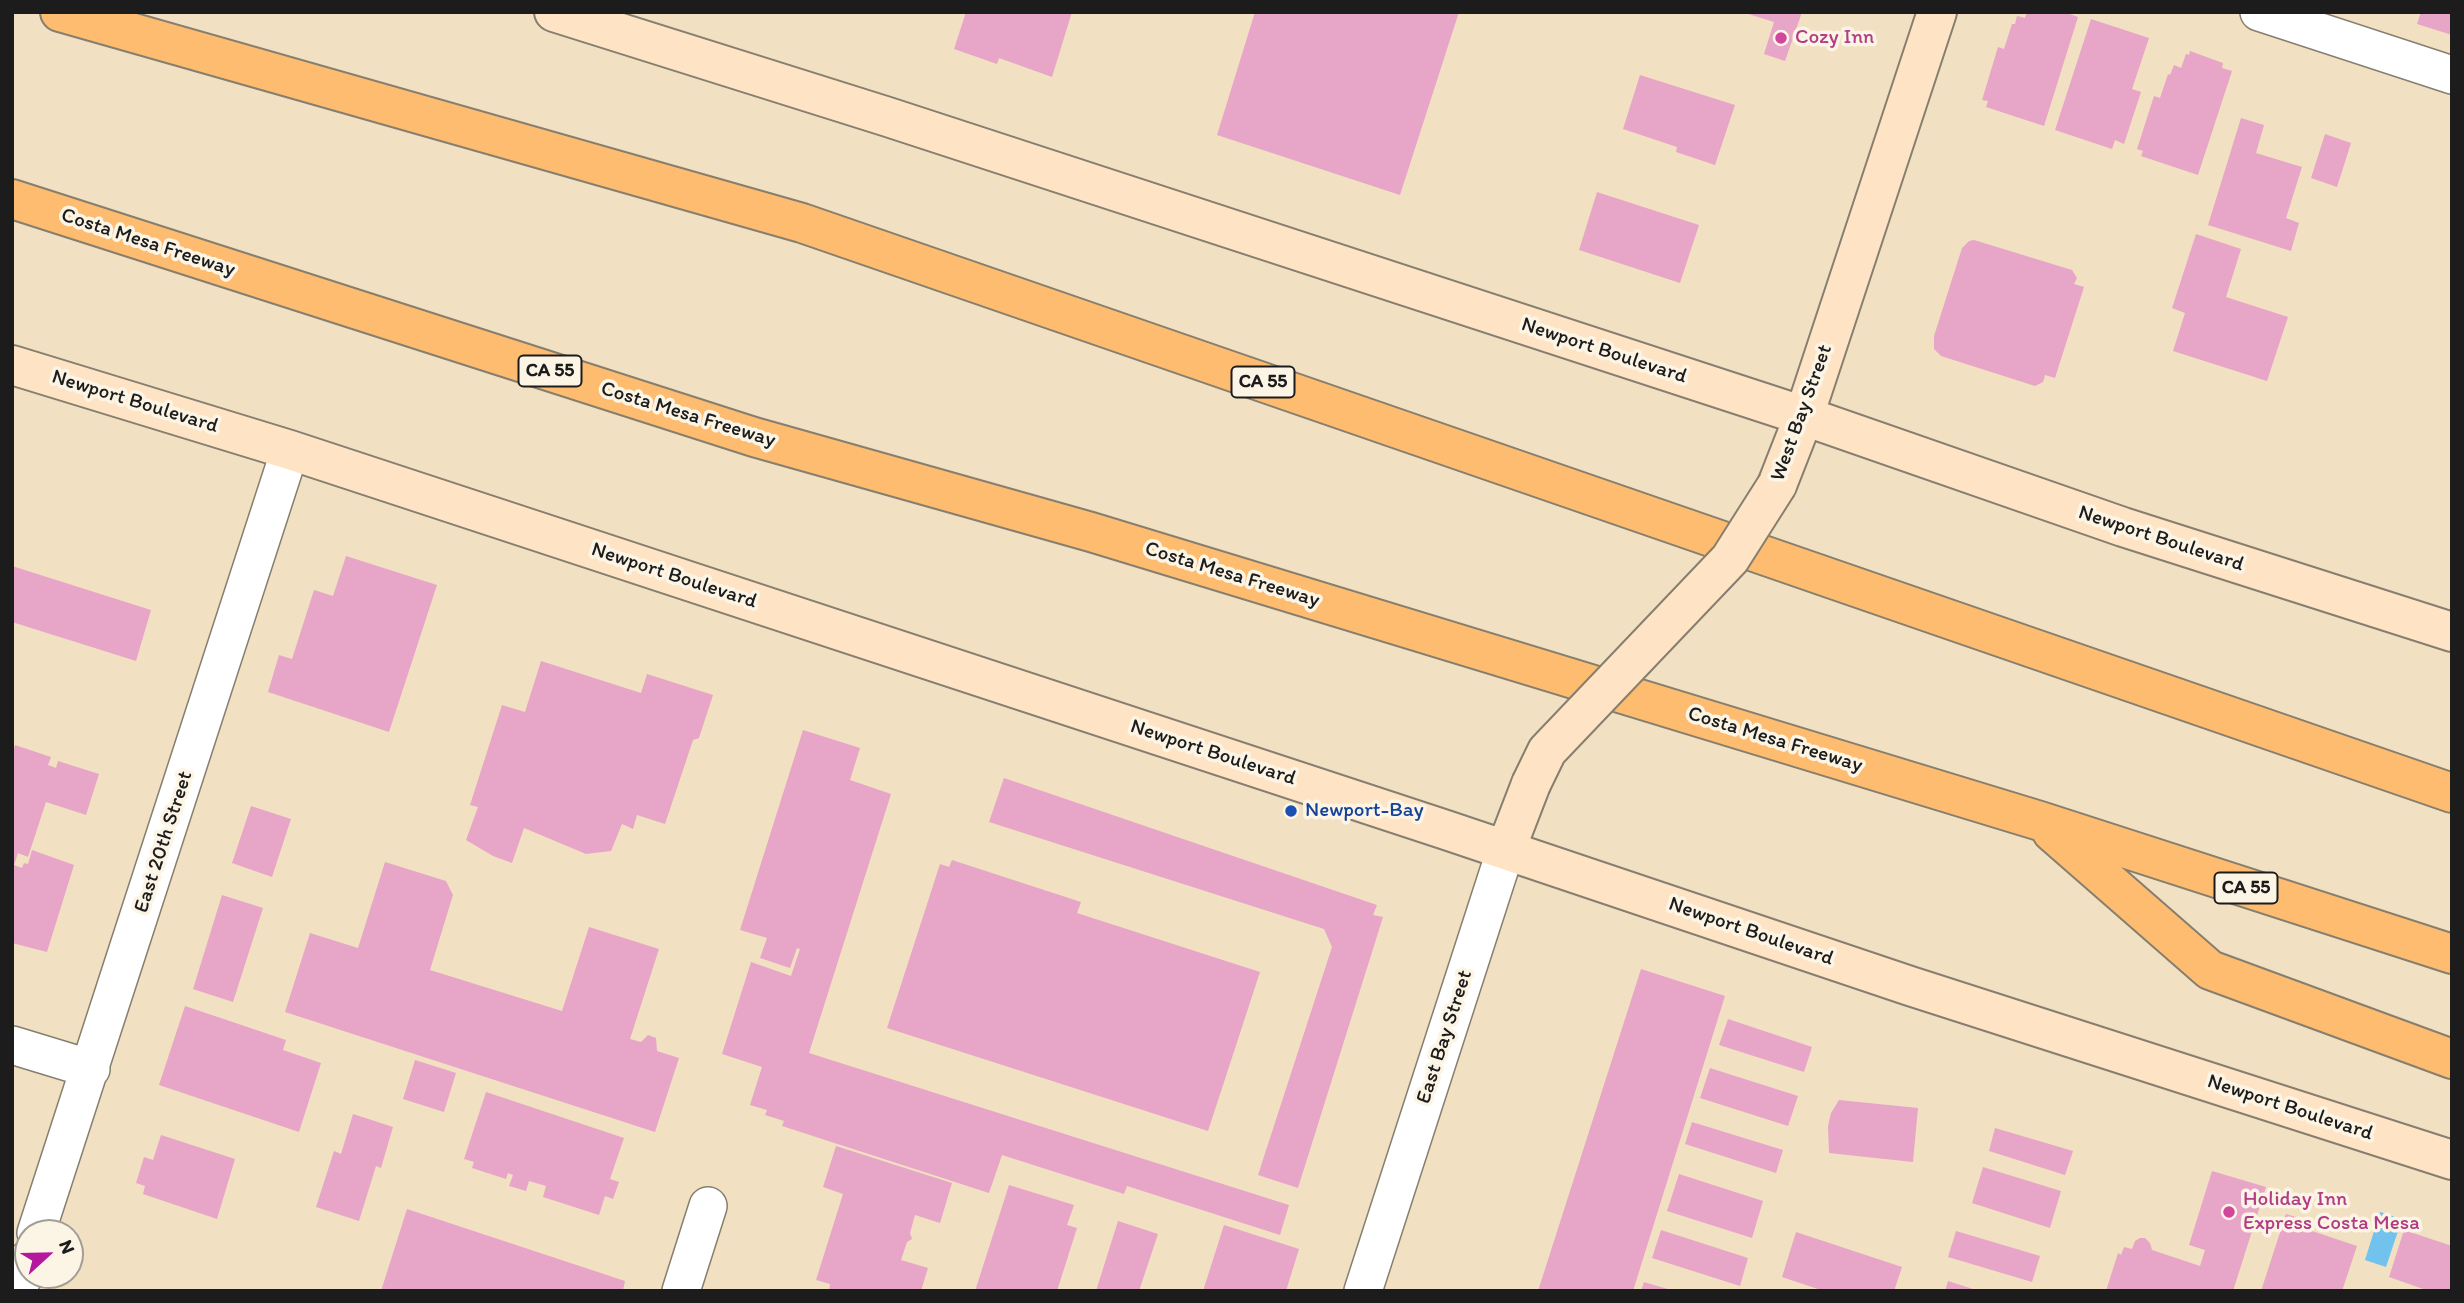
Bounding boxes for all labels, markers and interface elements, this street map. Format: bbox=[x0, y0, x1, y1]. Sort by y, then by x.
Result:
place label: Cozy Inn bbox=[1795, 25, 1874, 51]
marker: Cozy Inn bbox=[1773, 30, 1789, 46]
street label: Costa Mesa Freeway bbox=[58, 203, 238, 283]
street label: Newport Boulevard bbox=[1518, 312, 1690, 390]
street label: West Bay Street bbox=[1766, 341, 1838, 485]
road number: CA 55 bbox=[518, 356, 582, 386]
street label: Newport Boulevard bbox=[49, 365, 221, 439]
road number: CA 55 bbox=[1232, 366, 1294, 398]
street label: Costa Mesa Freeway bbox=[598, 376, 778, 454]
street label: Newport Boulevard bbox=[2075, 500, 2247, 578]
street label: Costa Mesa Freeway bbox=[1142, 536, 1322, 614]
street label: Newport Boulevard bbox=[588, 537, 760, 615]
street label: Costa Mesa Freeway bbox=[1685, 701, 1865, 779]
street label: Newport Boulevard bbox=[1127, 714, 1299, 792]
street label: East 20th Street bbox=[129, 768, 199, 916]
place label: Newport-Bay bbox=[1305, 798, 1423, 824]
marker: Newport-Bay bbox=[1283, 803, 1299, 819]
road number: CA 55 bbox=[2214, 873, 2278, 904]
street label: Newport Boulevard bbox=[1665, 892, 1837, 972]
street label: East Bay Street bbox=[1412, 967, 1478, 1107]
street label: Newport Boulevard bbox=[2204, 1069, 2376, 1147]
place label: Holiday Inn Express Costa Mesa bbox=[2243, 1187, 2420, 1237]
marker: Holiday Inn Express Costa Mesa bbox=[2221, 1204, 2237, 1220]
north arrow bbox=[14, 1219, 84, 1289]
text: N bbox=[54, 1236, 80, 1257]

